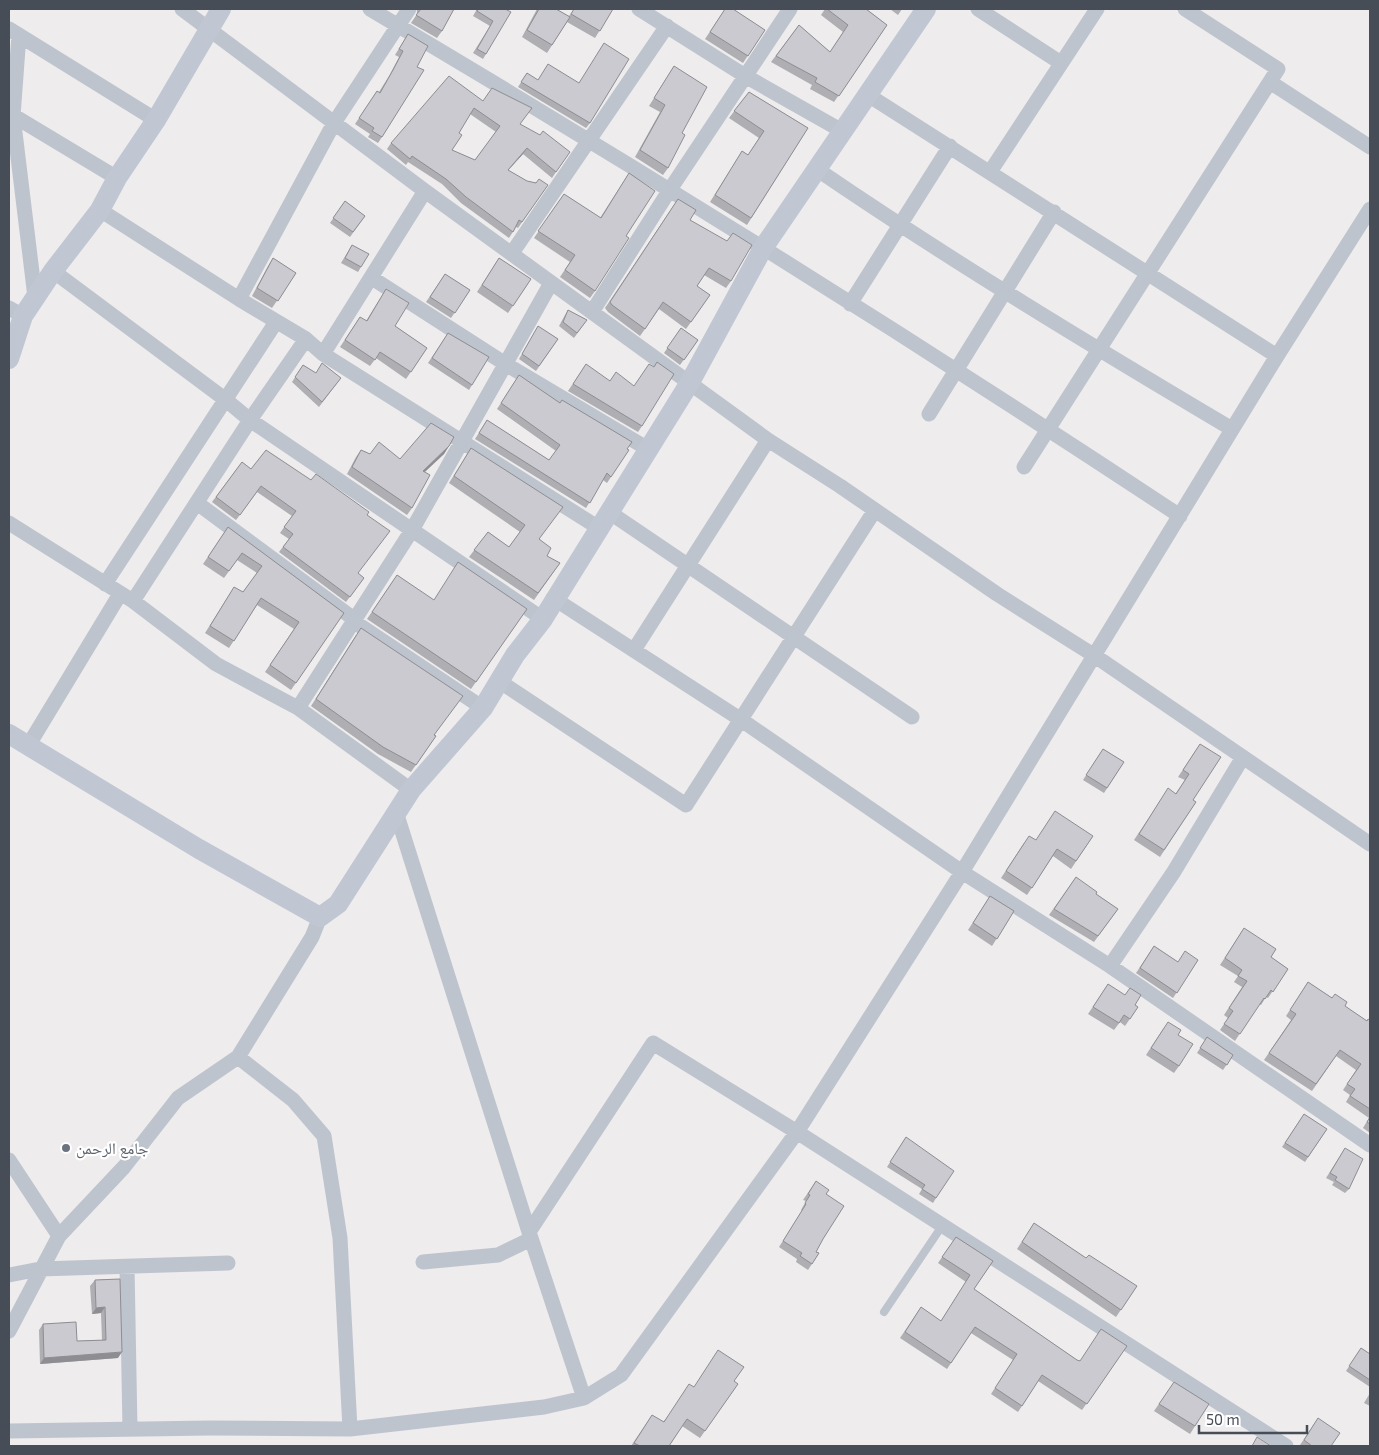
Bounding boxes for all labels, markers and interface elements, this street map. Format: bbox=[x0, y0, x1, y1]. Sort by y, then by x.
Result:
place label: جامع الرحمن bbox=[76, 1138, 149, 1159]
marker: جامع الرحمن bbox=[60, 1142, 72, 1154]
scale bar bbox=[1199, 1402, 1306, 1434]
text: 50 m bbox=[1206, 1410, 1240, 1428]

